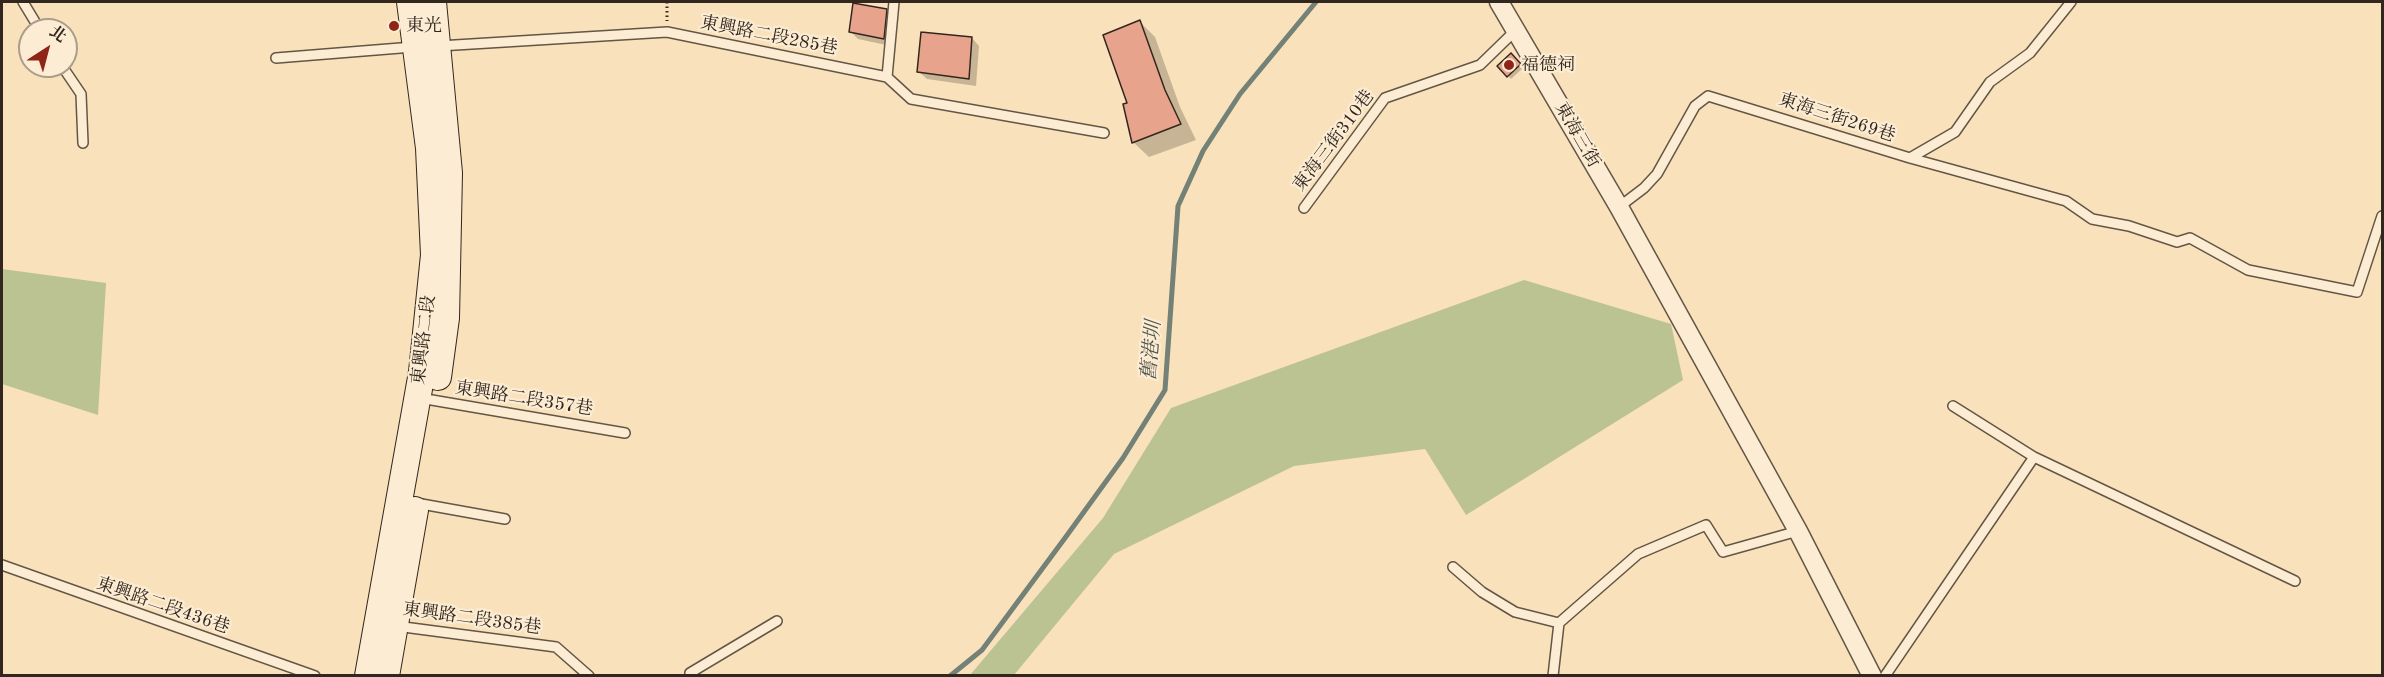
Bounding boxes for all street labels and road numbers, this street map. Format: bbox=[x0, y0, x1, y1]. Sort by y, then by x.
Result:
street label: 東興路二段285巷 bbox=[699, 12, 839, 60]
street label: 東海三街310巷 bbox=[1289, 86, 1379, 196]
street label: 東海三街269巷 bbox=[1776, 89, 1898, 147]
street label: 東海三街 bbox=[1550, 98, 1604, 172]
street label: 東興路二段 bbox=[408, 294, 440, 386]
street label: 東興路二段357巷 bbox=[454, 377, 594, 421]
street label: 東興路二段436巷 bbox=[94, 573, 232, 639]
street label: 東興路二段385巷 bbox=[402, 599, 542, 639]

